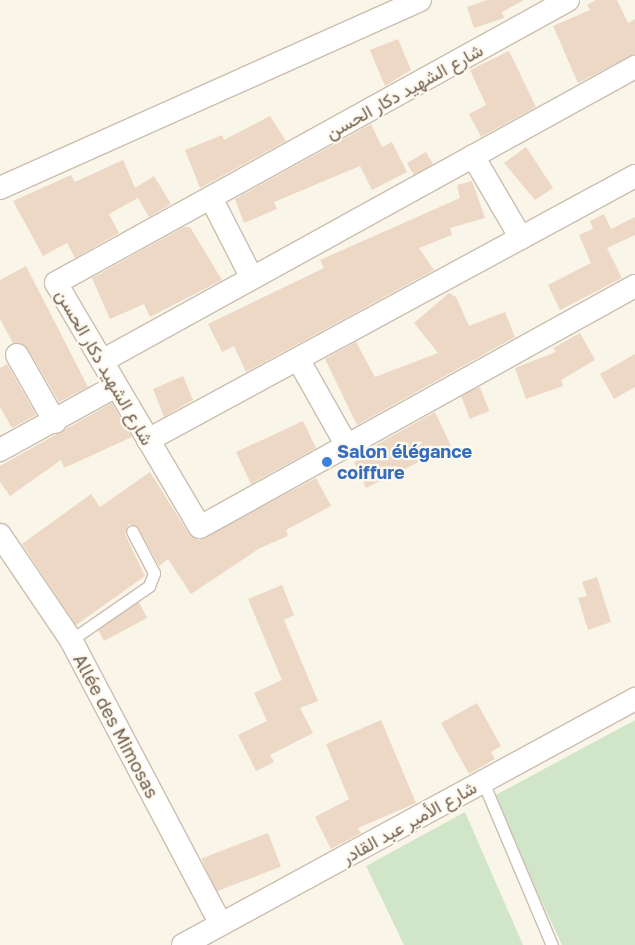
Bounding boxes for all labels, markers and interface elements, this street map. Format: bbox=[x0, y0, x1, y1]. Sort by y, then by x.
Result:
street label: شارع الشهيد دكار الحسن bbox=[322, 39, 486, 143]
street label: شارع الشهيد دكار الحسن bbox=[52, 285, 158, 449]
place label: Salon élégance coiffure bbox=[337, 441, 472, 484]
marker: Salon élégance coiffure bbox=[321, 456, 333, 468]
street label: Allée des Mimosas bbox=[69, 650, 163, 802]
street label: شارع الأمير عبد القادر bbox=[338, 776, 480, 868]

